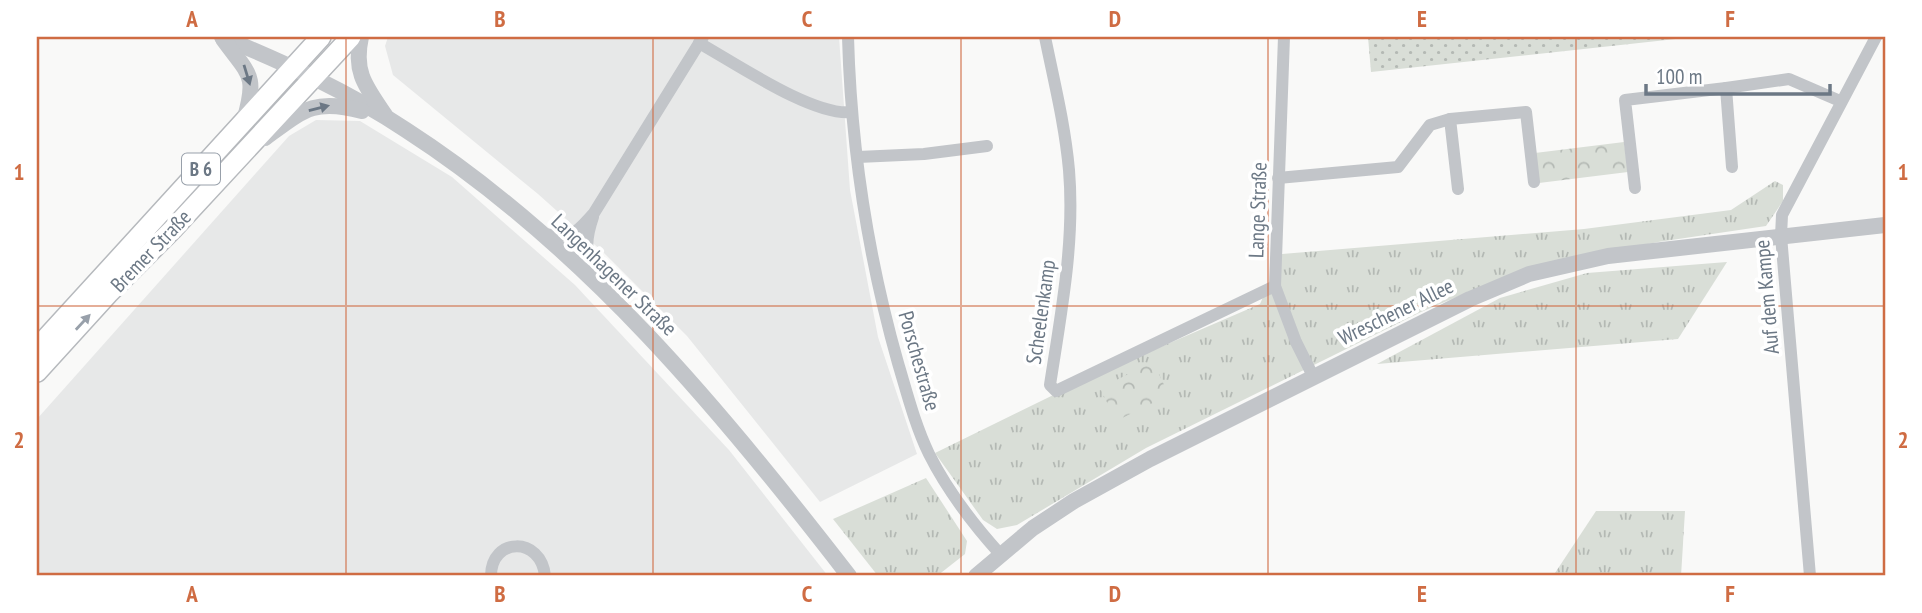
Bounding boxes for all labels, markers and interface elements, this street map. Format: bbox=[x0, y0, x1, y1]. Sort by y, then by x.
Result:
text: A bbox=[185, 4, 198, 33]
text: B bbox=[494, 4, 506, 33]
text: C bbox=[802, 4, 813, 33]
text: D bbox=[1109, 4, 1121, 33]
text: E bbox=[1417, 4, 1427, 33]
text: F bbox=[1725, 4, 1735, 33]
scale bar bbox=[1646, 52, 1829, 96]
text: 100 m bbox=[1656, 63, 1702, 90]
one-way arrow bbox=[242, 65, 252, 86]
one-way arrow bbox=[308, 102, 330, 113]
road number: B 6 bbox=[182, 154, 220, 184]
text: 1 bbox=[14, 157, 25, 186]
text: 1 bbox=[1898, 157, 1909, 186]
street label: Lange Straße bbox=[1242, 162, 1273, 258]
street label: Bremer Straße bbox=[105, 204, 197, 298]
street label: Langenhagener Straße bbox=[546, 208, 683, 341]
street label: Auf dem Kampe bbox=[1748, 239, 1785, 355]
street label: Scheelenkamp bbox=[1020, 258, 1061, 366]
street label: Wreschener Allee bbox=[1334, 272, 1458, 351]
street label: Porschestraße bbox=[892, 308, 947, 414]
one-way arrow bbox=[75, 313, 91, 331]
text: 2 bbox=[14, 425, 25, 454]
text: 2 bbox=[1898, 425, 1909, 454]
text: A bbox=[185, 579, 198, 608]
text: B bbox=[494, 579, 506, 608]
text: C bbox=[802, 579, 813, 608]
text: D bbox=[1109, 579, 1121, 608]
text: E bbox=[1417, 579, 1427, 608]
text: F bbox=[1725, 579, 1735, 608]

